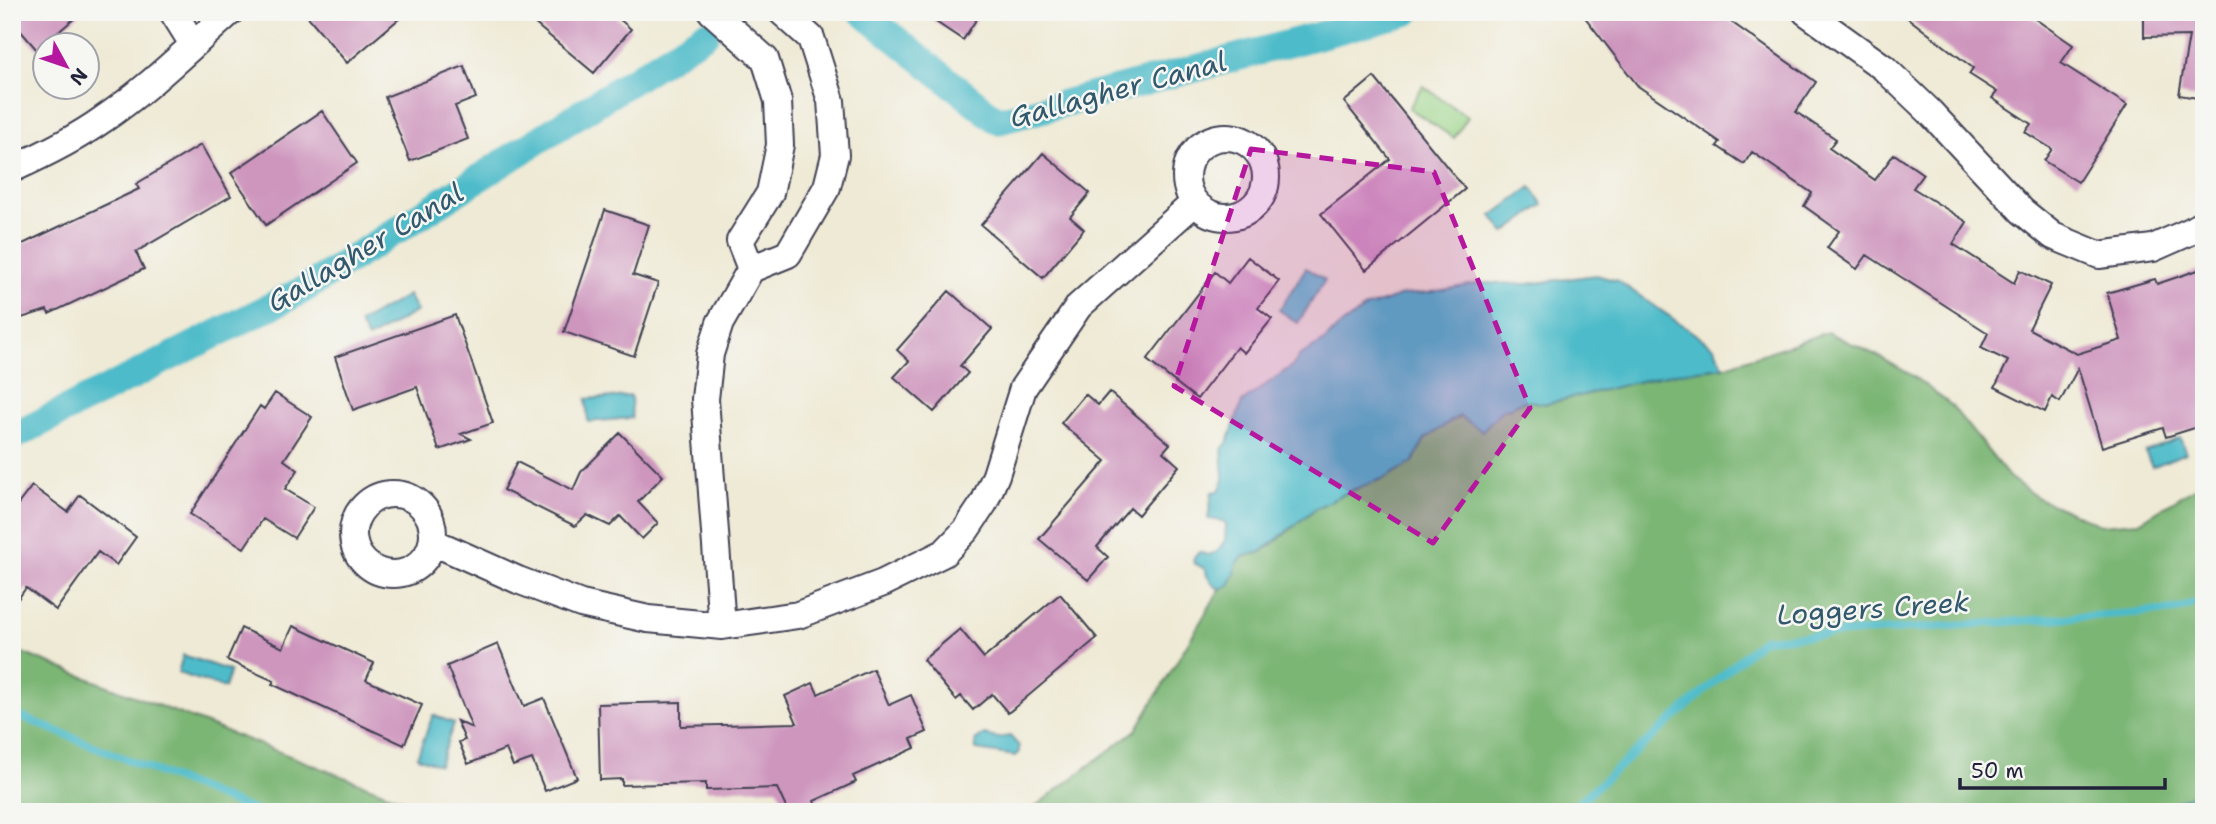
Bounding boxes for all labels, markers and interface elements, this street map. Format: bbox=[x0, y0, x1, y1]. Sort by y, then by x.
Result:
north arrow bbox=[32, 32, 102, 102]
water label: Gallagher Canal bbox=[1005, 42, 1231, 136]
text: N bbox=[64, 63, 93, 90]
water label: Gallagher Canal bbox=[260, 173, 470, 321]
water label: Loggers Creek bbox=[1775, 582, 1971, 634]
scale bar bbox=[1960, 747, 2165, 791]
text: 50 m bbox=[1971, 757, 2024, 785]

